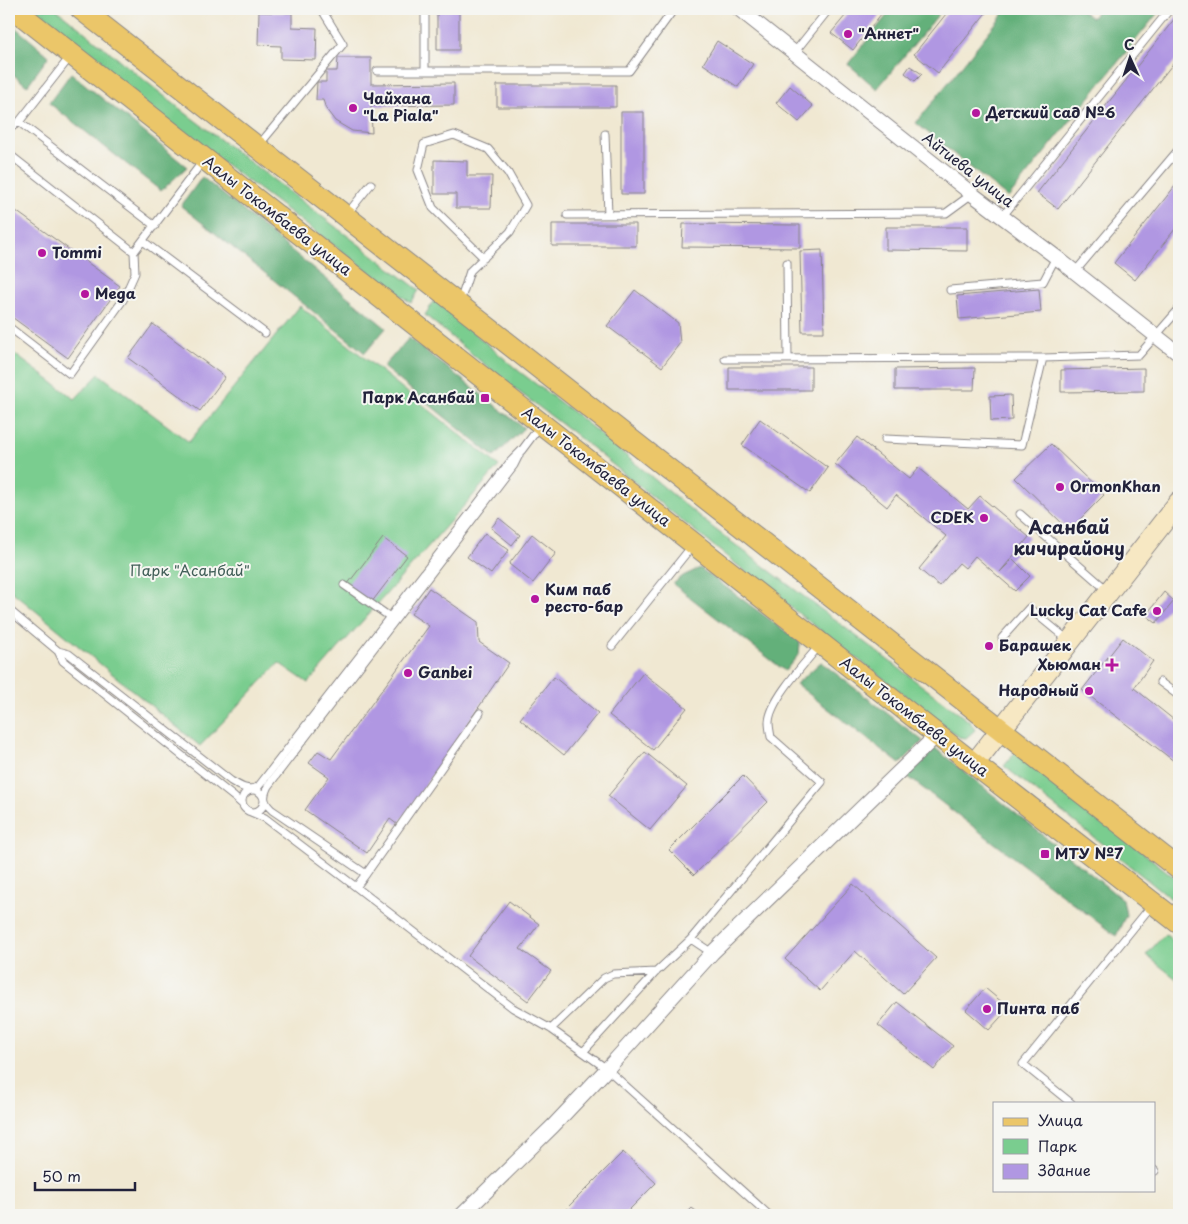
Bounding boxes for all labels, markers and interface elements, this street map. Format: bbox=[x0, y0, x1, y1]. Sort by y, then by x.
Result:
place label: "Аннет" bbox=[858, 21, 919, 44]
marker: "Аннет" bbox=[842, 28, 854, 40]
north arrow bbox=[1106, 32, 1156, 82]
text: С bbox=[1123, 34, 1135, 55]
place label: Чайхана "La Piala" bbox=[363, 86, 439, 126]
place label: Детский сад №6 bbox=[985, 100, 1116, 123]
marker: Чайхана "La Piala" bbox=[347, 102, 359, 114]
marker: Детский сад №6 bbox=[970, 107, 982, 119]
street label: Айтиева улица bbox=[918, 126, 1020, 212]
street label: Аалы Токомбаева улица bbox=[199, 149, 358, 281]
place label: Tommi bbox=[52, 240, 102, 263]
marker: Tommi bbox=[36, 247, 48, 259]
place label: Mega bbox=[95, 281, 136, 304]
marker: Mega bbox=[79, 288, 91, 300]
place label: Парк Асанбай bbox=[362, 385, 475, 408]
marker: Парк Асанбай bbox=[479, 392, 491, 404]
street label: Аалы Токомбаева улица bbox=[518, 400, 677, 532]
place label: OrmonKhan bbox=[1070, 474, 1161, 497]
marker: OrmonKhan bbox=[1054, 481, 1066, 493]
place label: CDEK bbox=[931, 505, 974, 528]
marker: CDEK bbox=[978, 512, 990, 524]
district label: Асанбай кичирайону bbox=[1013, 513, 1125, 561]
park label: Парк "Асанбай" bbox=[130, 558, 250, 581]
place label: Ким паб ресто-бар bbox=[545, 577, 623, 617]
marker: Ким паб ресто-бар bbox=[529, 593, 541, 605]
place label: Lucky Cat Cafe bbox=[1030, 598, 1147, 621]
marker: Lucky Cat Cafe bbox=[1151, 605, 1163, 617]
place label: Барашек bbox=[999, 633, 1071, 656]
marker: Барашек bbox=[983, 640, 995, 652]
street label: Аалы Токомбаева улица bbox=[836, 650, 995, 782]
place label: Хьюман bbox=[1038, 652, 1101, 675]
marker: Хьюман bbox=[1105, 658, 1119, 672]
place label: Ganbei bbox=[418, 660, 473, 683]
marker: Ganbei bbox=[402, 667, 414, 679]
place label: Народный bbox=[998, 678, 1079, 701]
marker: Народный bbox=[1083, 685, 1095, 697]
place label: МТУ №7 bbox=[1055, 841, 1123, 864]
marker: МТУ №7 bbox=[1039, 848, 1051, 860]
place label: Пинта паб bbox=[997, 996, 1079, 1019]
marker: Пинта паб bbox=[981, 1003, 993, 1015]
legend bbox=[993, 1102, 1156, 1192]
text: Улица bbox=[1038, 1108, 1083, 1131]
text: Парк bbox=[1038, 1134, 1077, 1157]
text: Здание bbox=[1038, 1158, 1091, 1181]
scale bar bbox=[35, 1159, 135, 1191]
text: 50 m bbox=[42, 1164, 81, 1187]

